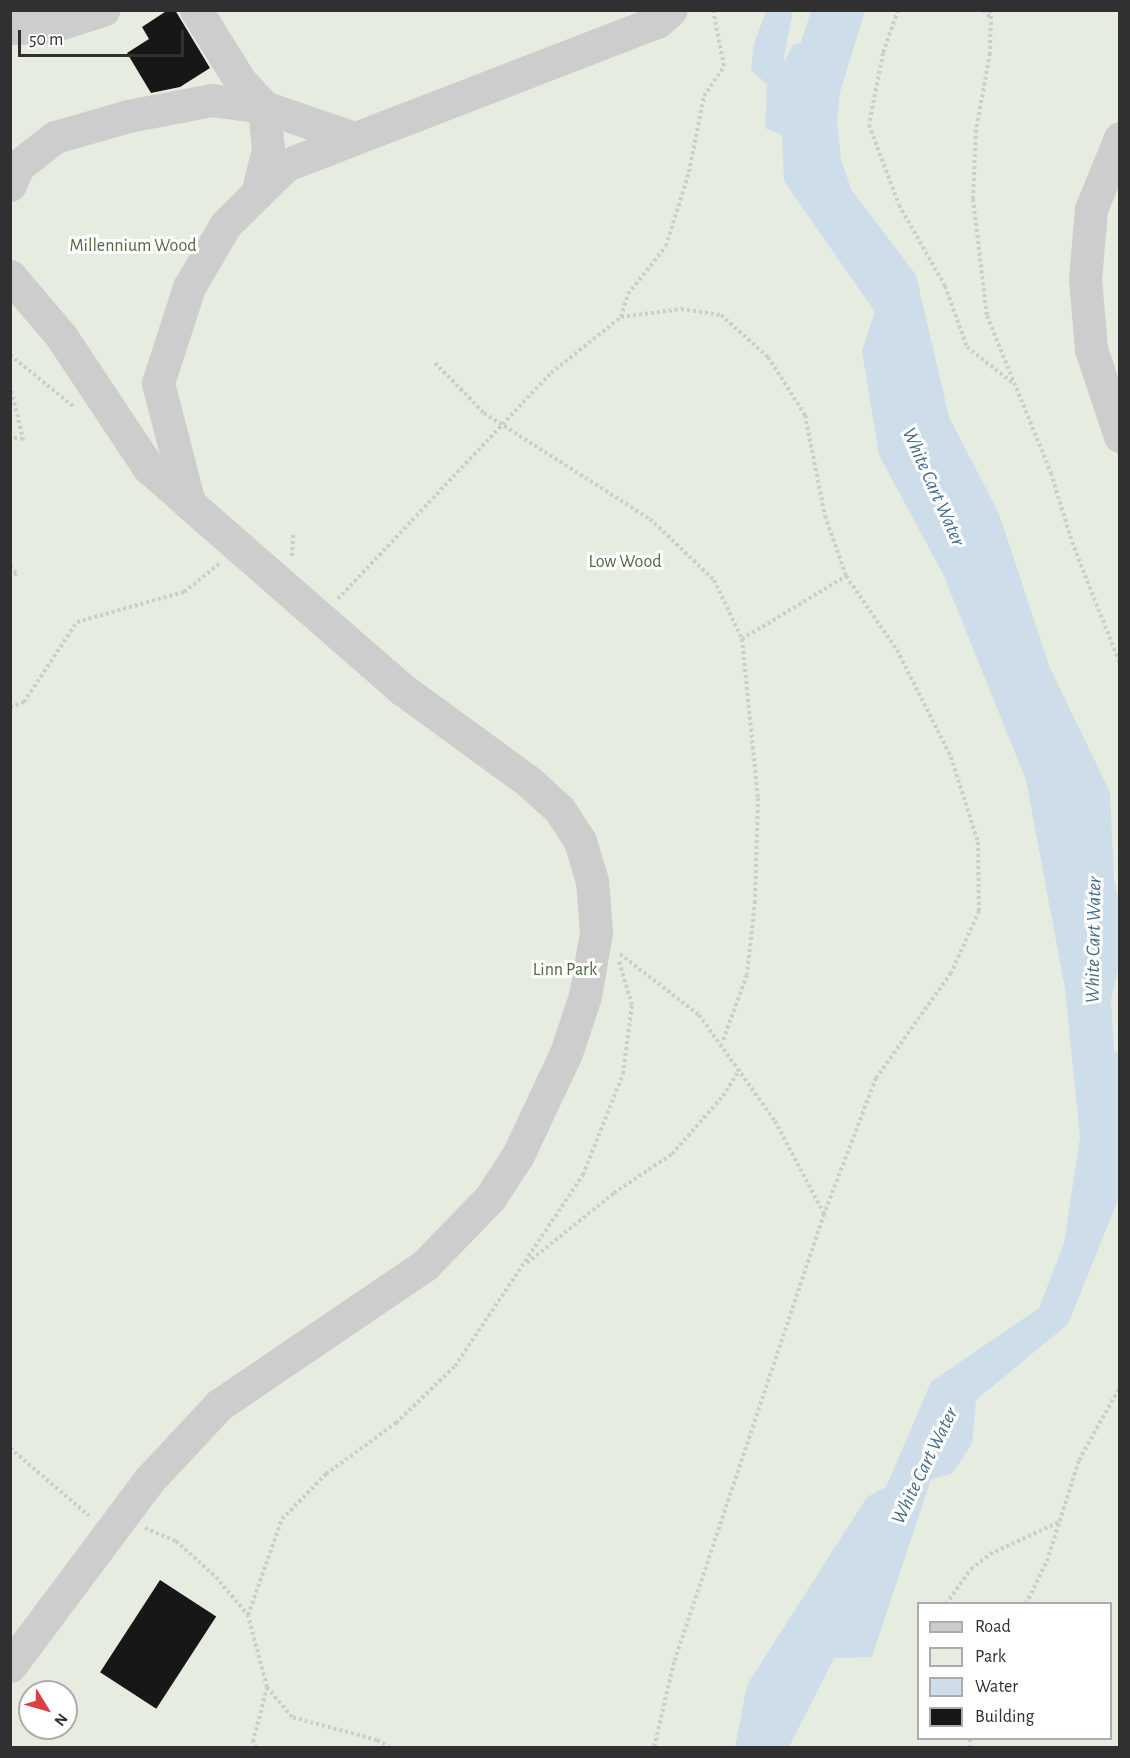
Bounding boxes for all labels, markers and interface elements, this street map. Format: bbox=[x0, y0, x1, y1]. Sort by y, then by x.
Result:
scale bar bbox=[21, 18, 188, 56]
text: 50 m bbox=[29, 31, 63, 49]
park label: Millennium Wood bbox=[69, 235, 197, 257]
water label: White Cart Water bbox=[896, 424, 970, 550]
park label: Low Wood bbox=[588, 551, 662, 573]
water label: White Cart Water bbox=[1081, 876, 1107, 1004]
park label: Linn Park bbox=[533, 959, 597, 981]
water label: White Cart Water bbox=[886, 1404, 964, 1528]
legend bbox=[917, 1602, 1112, 1740]
text: Road bbox=[975, 1618, 1011, 1636]
text: Park bbox=[975, 1648, 1006, 1666]
text: Water bbox=[975, 1678, 1018, 1696]
north arrow bbox=[18, 1680, 78, 1740]
text: Building bbox=[975, 1708, 1034, 1726]
text: N bbox=[51, 1710, 71, 1729]

